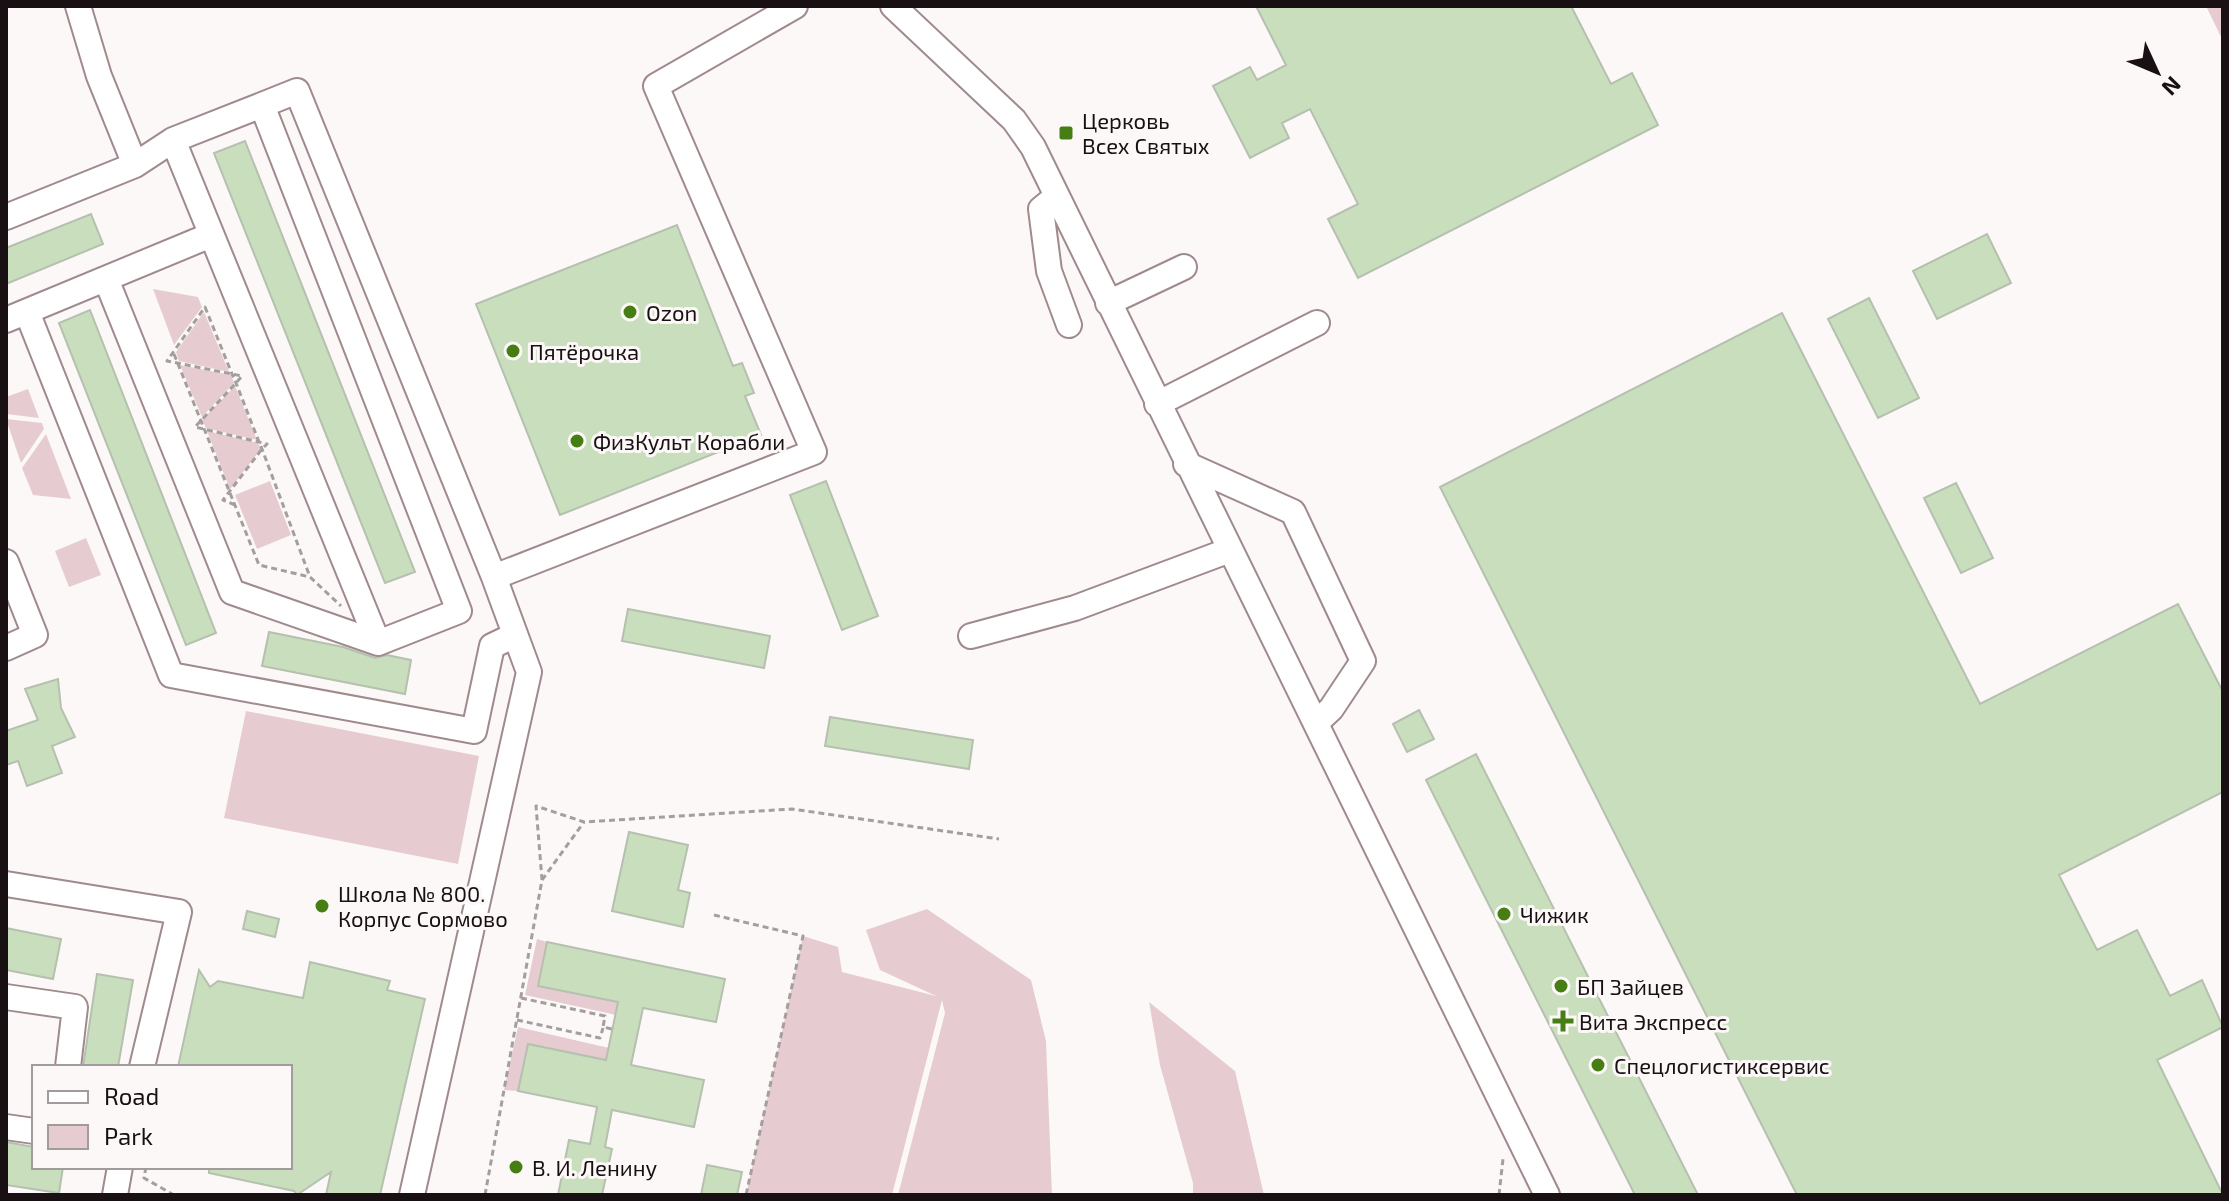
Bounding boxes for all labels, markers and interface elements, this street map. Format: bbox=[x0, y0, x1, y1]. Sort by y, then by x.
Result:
north arrow bbox=[2117, 32, 2197, 112]
text: N bbox=[2157, 72, 2187, 101]
place label: Церковь Всех Святых bbox=[1082, 107, 1210, 158]
marker: Церковь Всех Святых bbox=[1057, 124, 1075, 142]
place label: Ozon bbox=[646, 299, 697, 325]
marker: Ozon bbox=[621, 303, 639, 321]
place label: Пятёрочка bbox=[529, 338, 639, 364]
marker: Пятёрочка bbox=[504, 342, 522, 360]
place label: ФизКульт Корабли bbox=[593, 428, 785, 455]
marker: ФизКульт Корабли bbox=[568, 432, 586, 450]
place label: Школа № 800. Корпус Сормово bbox=[338, 880, 508, 932]
marker: Школа № 800. Корпус Сормово bbox=[313, 897, 331, 915]
place label: Чижик bbox=[1520, 901, 1589, 927]
marker: Чижик bbox=[1495, 905, 1513, 923]
place label: БП Зайцев bbox=[1577, 973, 1684, 999]
marker: БП Зайцев bbox=[1552, 977, 1570, 995]
place label: Вита Экспресс bbox=[1579, 1008, 1727, 1034]
marker: Вита Экспресс bbox=[1554, 1012, 1572, 1030]
place label: Спецлогистиксервис bbox=[1614, 1052, 1830, 1078]
marker: Спецлогистиксервис bbox=[1589, 1056, 1607, 1074]
legend bbox=[32, 1065, 292, 1169]
text: Road bbox=[104, 1081, 159, 1110]
text: Park bbox=[104, 1121, 153, 1150]
place label: В. И. Ленину bbox=[532, 1154, 657, 1181]
marker: В. И. Ленину bbox=[507, 1158, 525, 1176]

